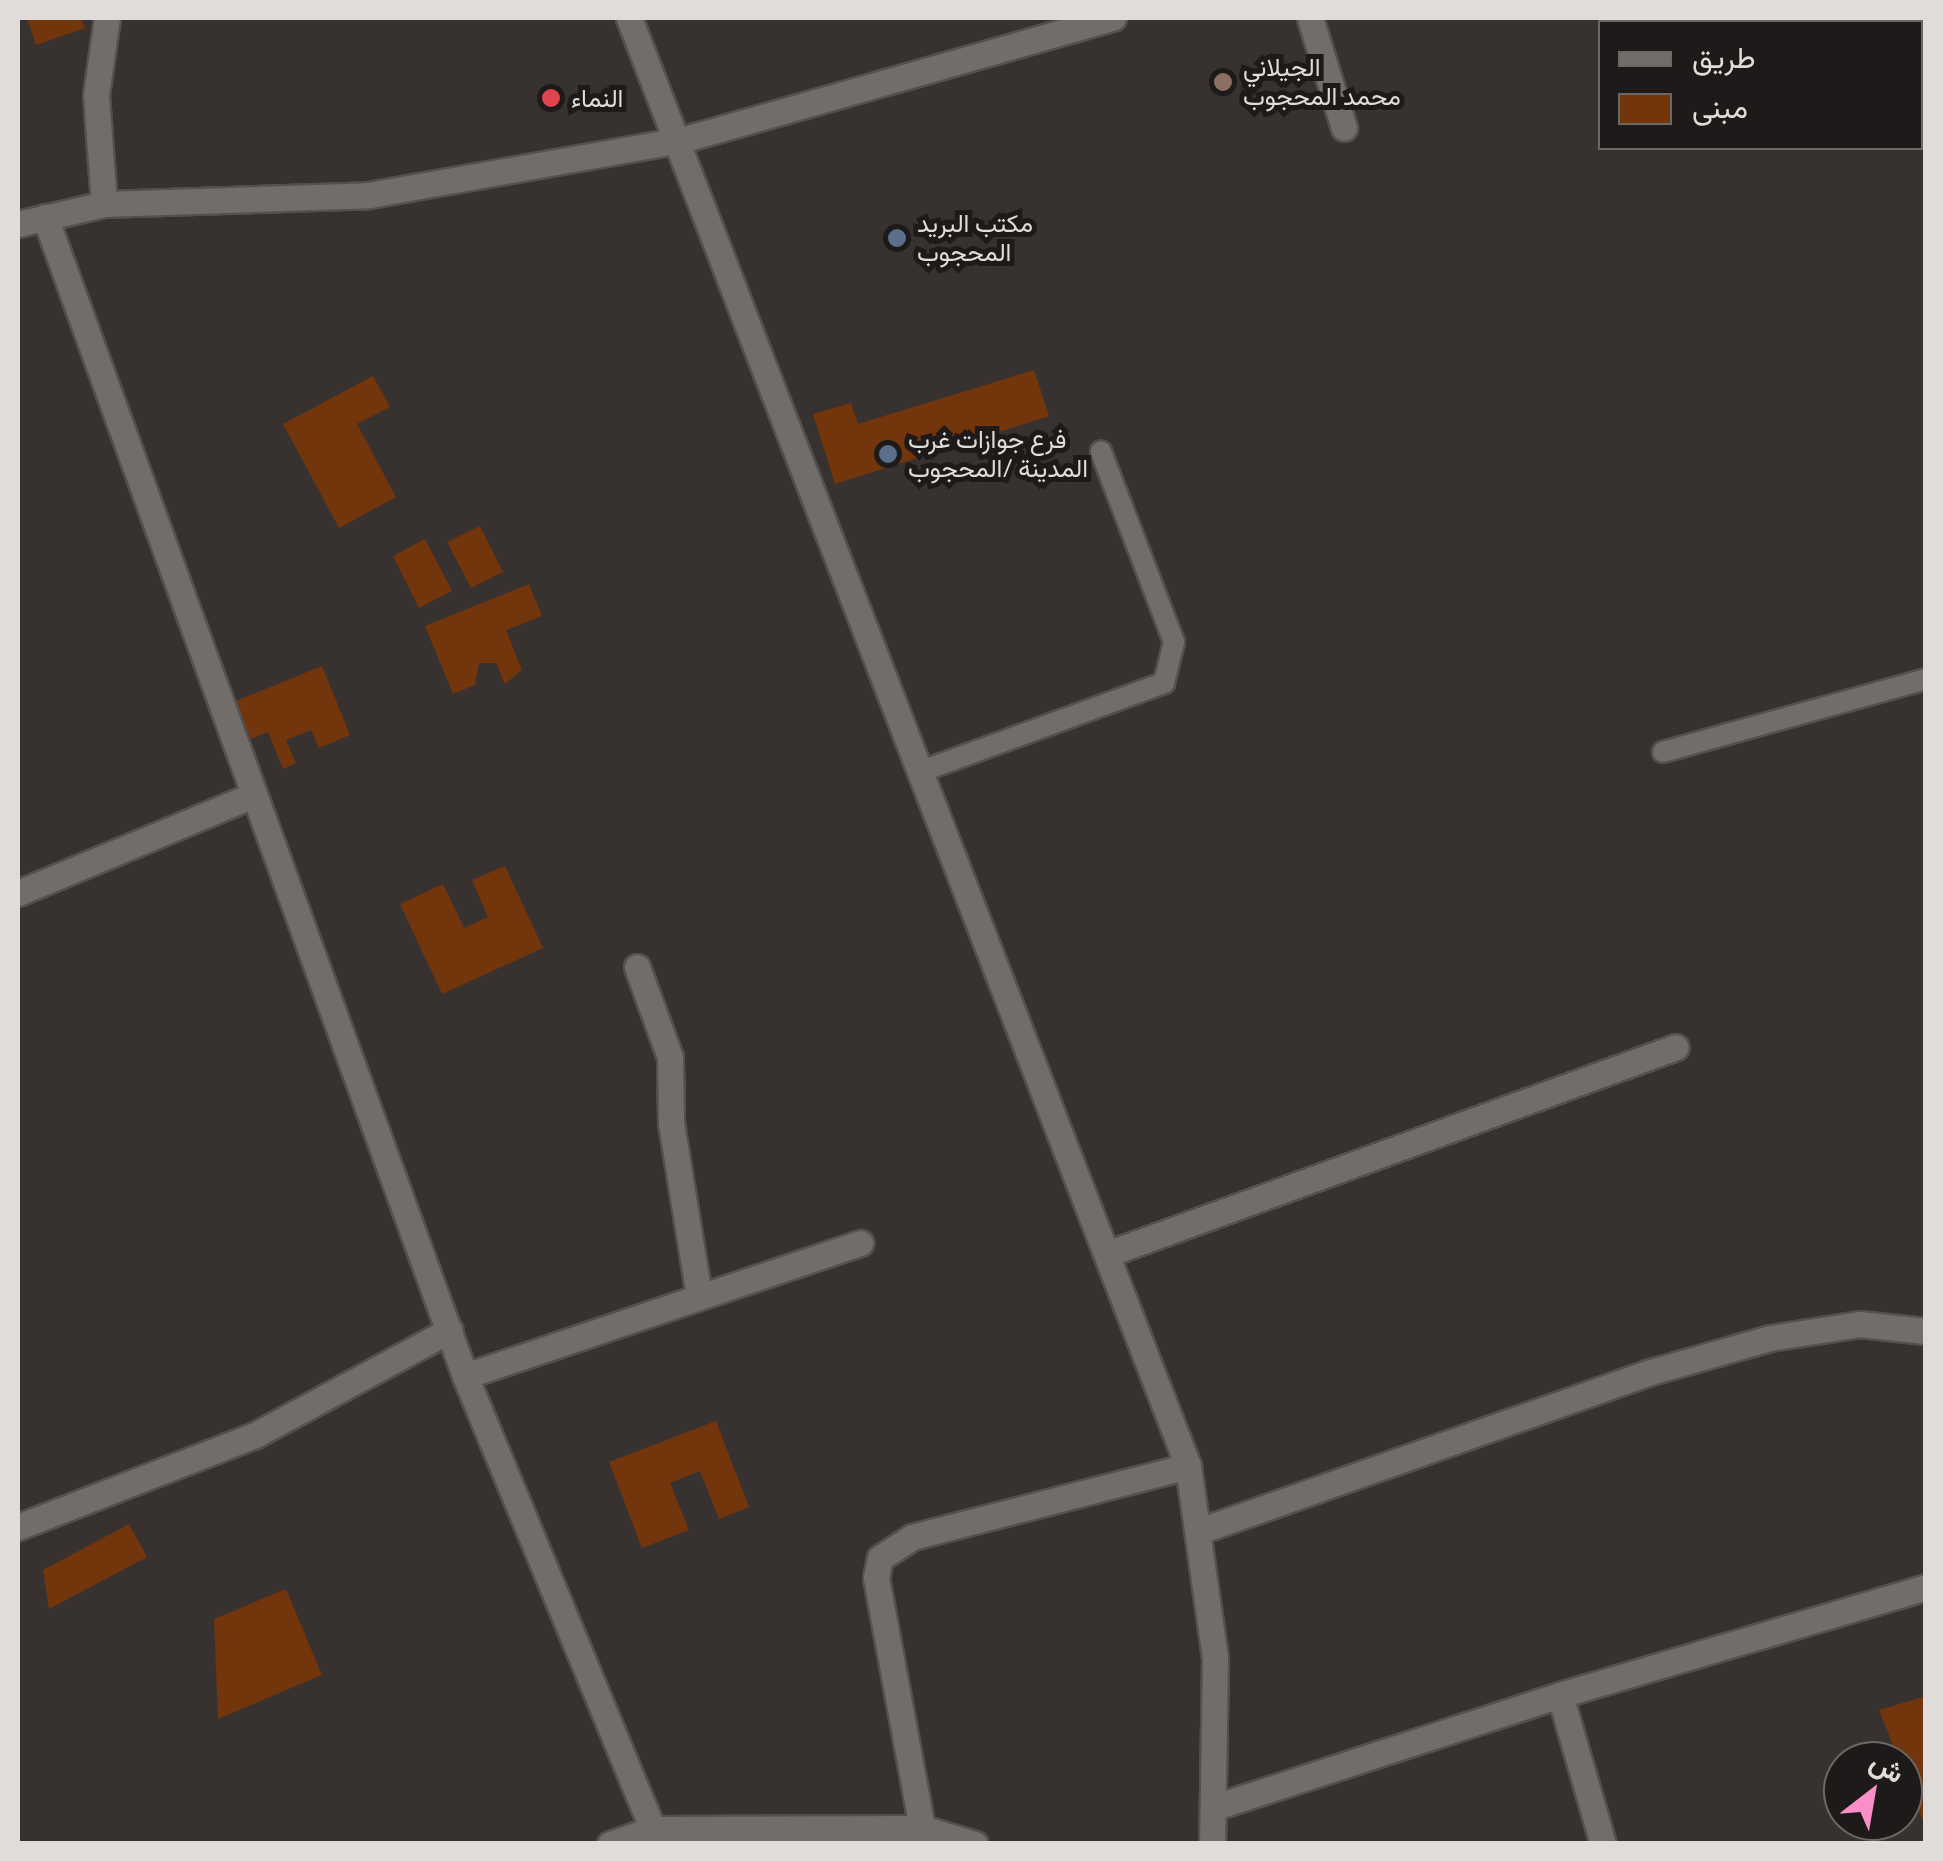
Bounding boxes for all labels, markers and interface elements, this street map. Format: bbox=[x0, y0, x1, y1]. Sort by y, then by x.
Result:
legend bbox=[1598, 20, 1923, 150]
text: طريق bbox=[1692, 34, 1756, 80]
place label: الجيلاني محمد المحجوب bbox=[1243, 53, 1401, 112]
marker: الجيلاني محمد المحجوب bbox=[1212, 71, 1234, 93]
place label: النماء bbox=[571, 83, 623, 113]
text: مبنى bbox=[1692, 84, 1748, 130]
marker: النماء bbox=[540, 87, 562, 109]
place label: مكتب البريد المحجوب bbox=[917, 209, 1033, 268]
marker: مكتب البريد المحجوب bbox=[886, 227, 908, 249]
place label: فرع جوازات غرب المدينة /المحجوب bbox=[908, 425, 1088, 484]
marker: فرع جوازات غرب المدينة /المحجوب bbox=[877, 443, 899, 465]
text: ش bbox=[1862, 1739, 1913, 1794]
north arrow bbox=[1823, 1741, 1923, 1841]

